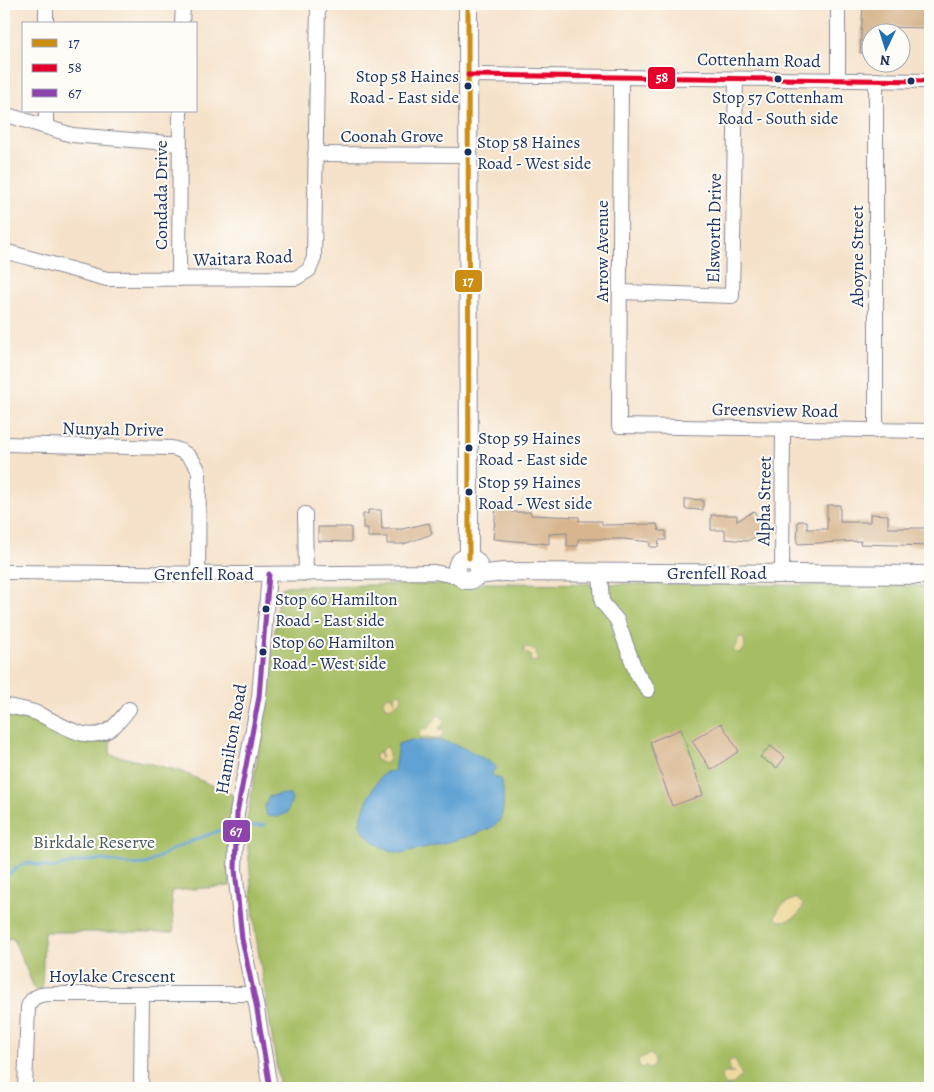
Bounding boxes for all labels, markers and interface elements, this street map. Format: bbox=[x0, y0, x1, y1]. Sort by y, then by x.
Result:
legend bbox=[22, 22, 198, 112]
north arrow bbox=[862, 22, 912, 72]
text: 17 bbox=[68, 33, 80, 53]
street label: Cottenham Road bbox=[697, 47, 821, 73]
text: N bbox=[879, 51, 891, 70]
text: 58 bbox=[68, 57, 82, 77]
place label: Stop 58 Haines Road - East side bbox=[349, 65, 459, 109]
line badge: 58 bbox=[647, 66, 676, 90]
text: 58 bbox=[656, 68, 669, 87]
marker: Stop 57 Cottenham Road - South side bbox=[773, 74, 783, 84]
unlabelled marker bbox=[906, 76, 916, 86]
marker: Stop 58 Haines Road - East side bbox=[463, 81, 473, 91]
text: 67 bbox=[68, 83, 82, 103]
place label: Stop 57 Cottenham Road - South side bbox=[712, 86, 844, 130]
street label: Coonah Grove bbox=[340, 124, 444, 148]
place label: Stop 58 Haines Road - West side bbox=[477, 131, 591, 175]
street label: Condada Drive bbox=[149, 140, 173, 250]
marker: Stop 58 Haines Road - West side bbox=[463, 147, 473, 157]
street label: Elsworth Drive bbox=[701, 173, 727, 283]
street label: Arrow Avenue bbox=[590, 200, 614, 303]
street label: Aboyne Street bbox=[845, 205, 869, 308]
street label: Waitara Road bbox=[192, 244, 293, 272]
line badge: 17 bbox=[454, 269, 483, 293]
text: 17 bbox=[463, 272, 474, 291]
street label: Greensview Road bbox=[712, 397, 839, 423]
street label: Nunyah Drive bbox=[62, 416, 164, 442]
place label: Stop 59 Haines Road - East side bbox=[478, 427, 588, 471]
marker: Stop 59 Haines Road - East side bbox=[464, 443, 474, 453]
street label: Alpha Street bbox=[751, 456, 777, 547]
place label: Stop 59 Haines Road - West side bbox=[478, 471, 592, 515]
marker: Stop 59 Haines Road - West side bbox=[464, 487, 474, 497]
street label: Grenfell Road bbox=[667, 561, 767, 585]
street label: Grenfell Road bbox=[154, 562, 254, 586]
place label: Stop 60 Hamilton Road - East side bbox=[275, 588, 398, 632]
marker: Stop 60 Hamilton Road - East side bbox=[261, 604, 271, 614]
place label: Stop 60 Hamilton Road - West side bbox=[272, 631, 395, 675]
marker: Stop 60 Hamilton Road - West side bbox=[258, 647, 268, 657]
street label: Hamilton Road bbox=[209, 682, 253, 796]
line badge: 67 bbox=[222, 819, 251, 843]
text: 67 bbox=[230, 822, 242, 841]
park label: Birkdale Reserve bbox=[33, 830, 155, 854]
street label: Hoylake Crescent bbox=[48, 964, 176, 988]

